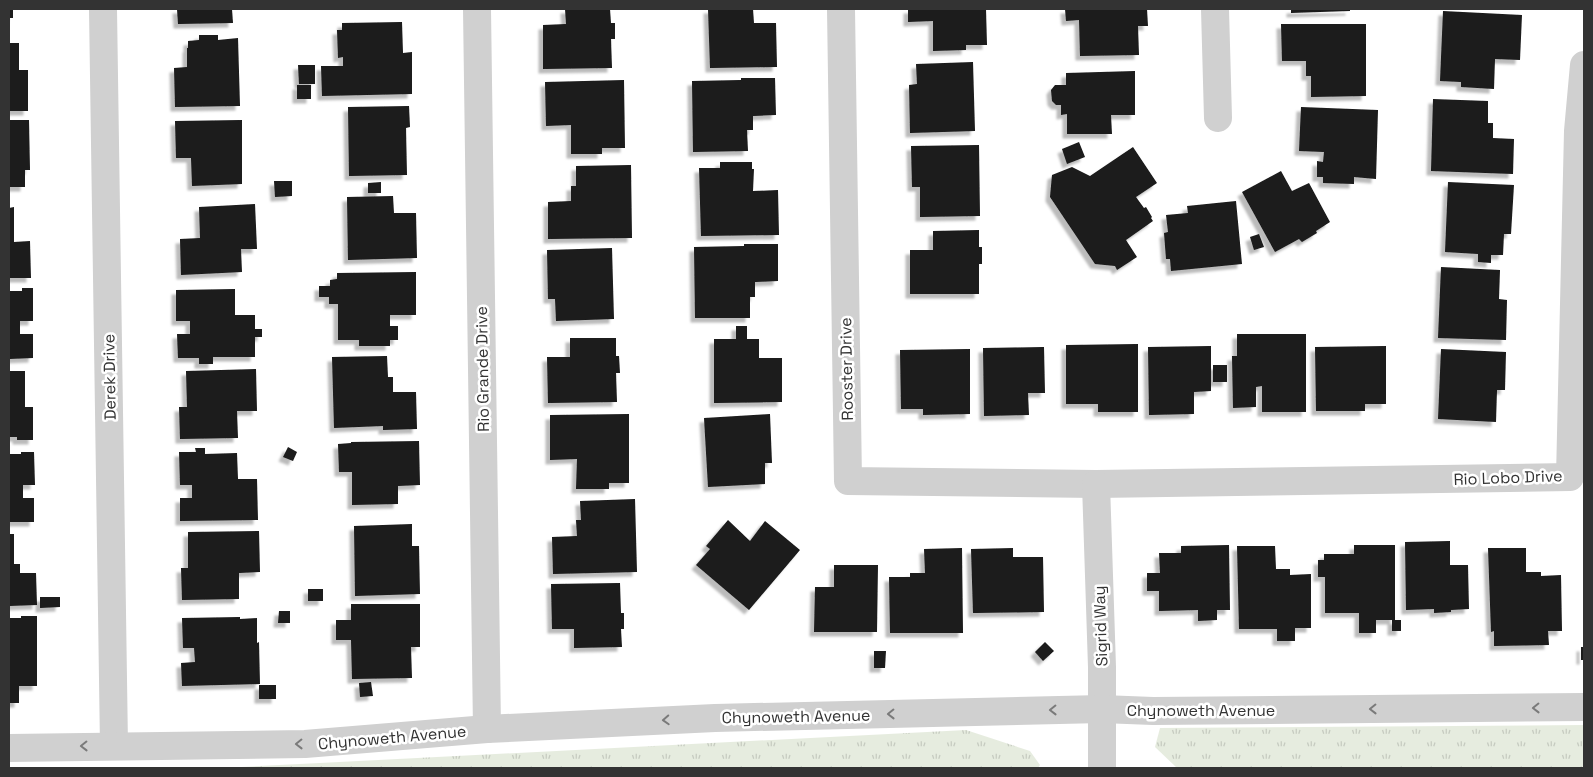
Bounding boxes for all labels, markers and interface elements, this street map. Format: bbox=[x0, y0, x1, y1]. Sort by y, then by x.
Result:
street label: Rio Grande Drive bbox=[471, 306, 494, 432]
street label: Rooster Drive bbox=[835, 317, 858, 421]
street label: Derek Drive bbox=[98, 334, 121, 420]
street label: Rio Lobo Drive bbox=[1453, 465, 1563, 490]
street label: Sigrid Way bbox=[1089, 585, 1112, 667]
street label: Chynoweth Avenue bbox=[1127, 700, 1275, 721]
one-way arrow bbox=[1531, 703, 1539, 713]
one-way arrow bbox=[1369, 704, 1376, 714]
street label: Chynoweth Avenue bbox=[721, 705, 871, 728]
one-way arrow bbox=[1049, 705, 1056, 715]
one-way arrow bbox=[886, 708, 894, 719]
one-way arrow bbox=[662, 715, 670, 726]
street label: Chynoweth Avenue bbox=[317, 721, 467, 754]
one-way arrow bbox=[294, 739, 302, 749]
one-way arrow bbox=[79, 741, 87, 752]

